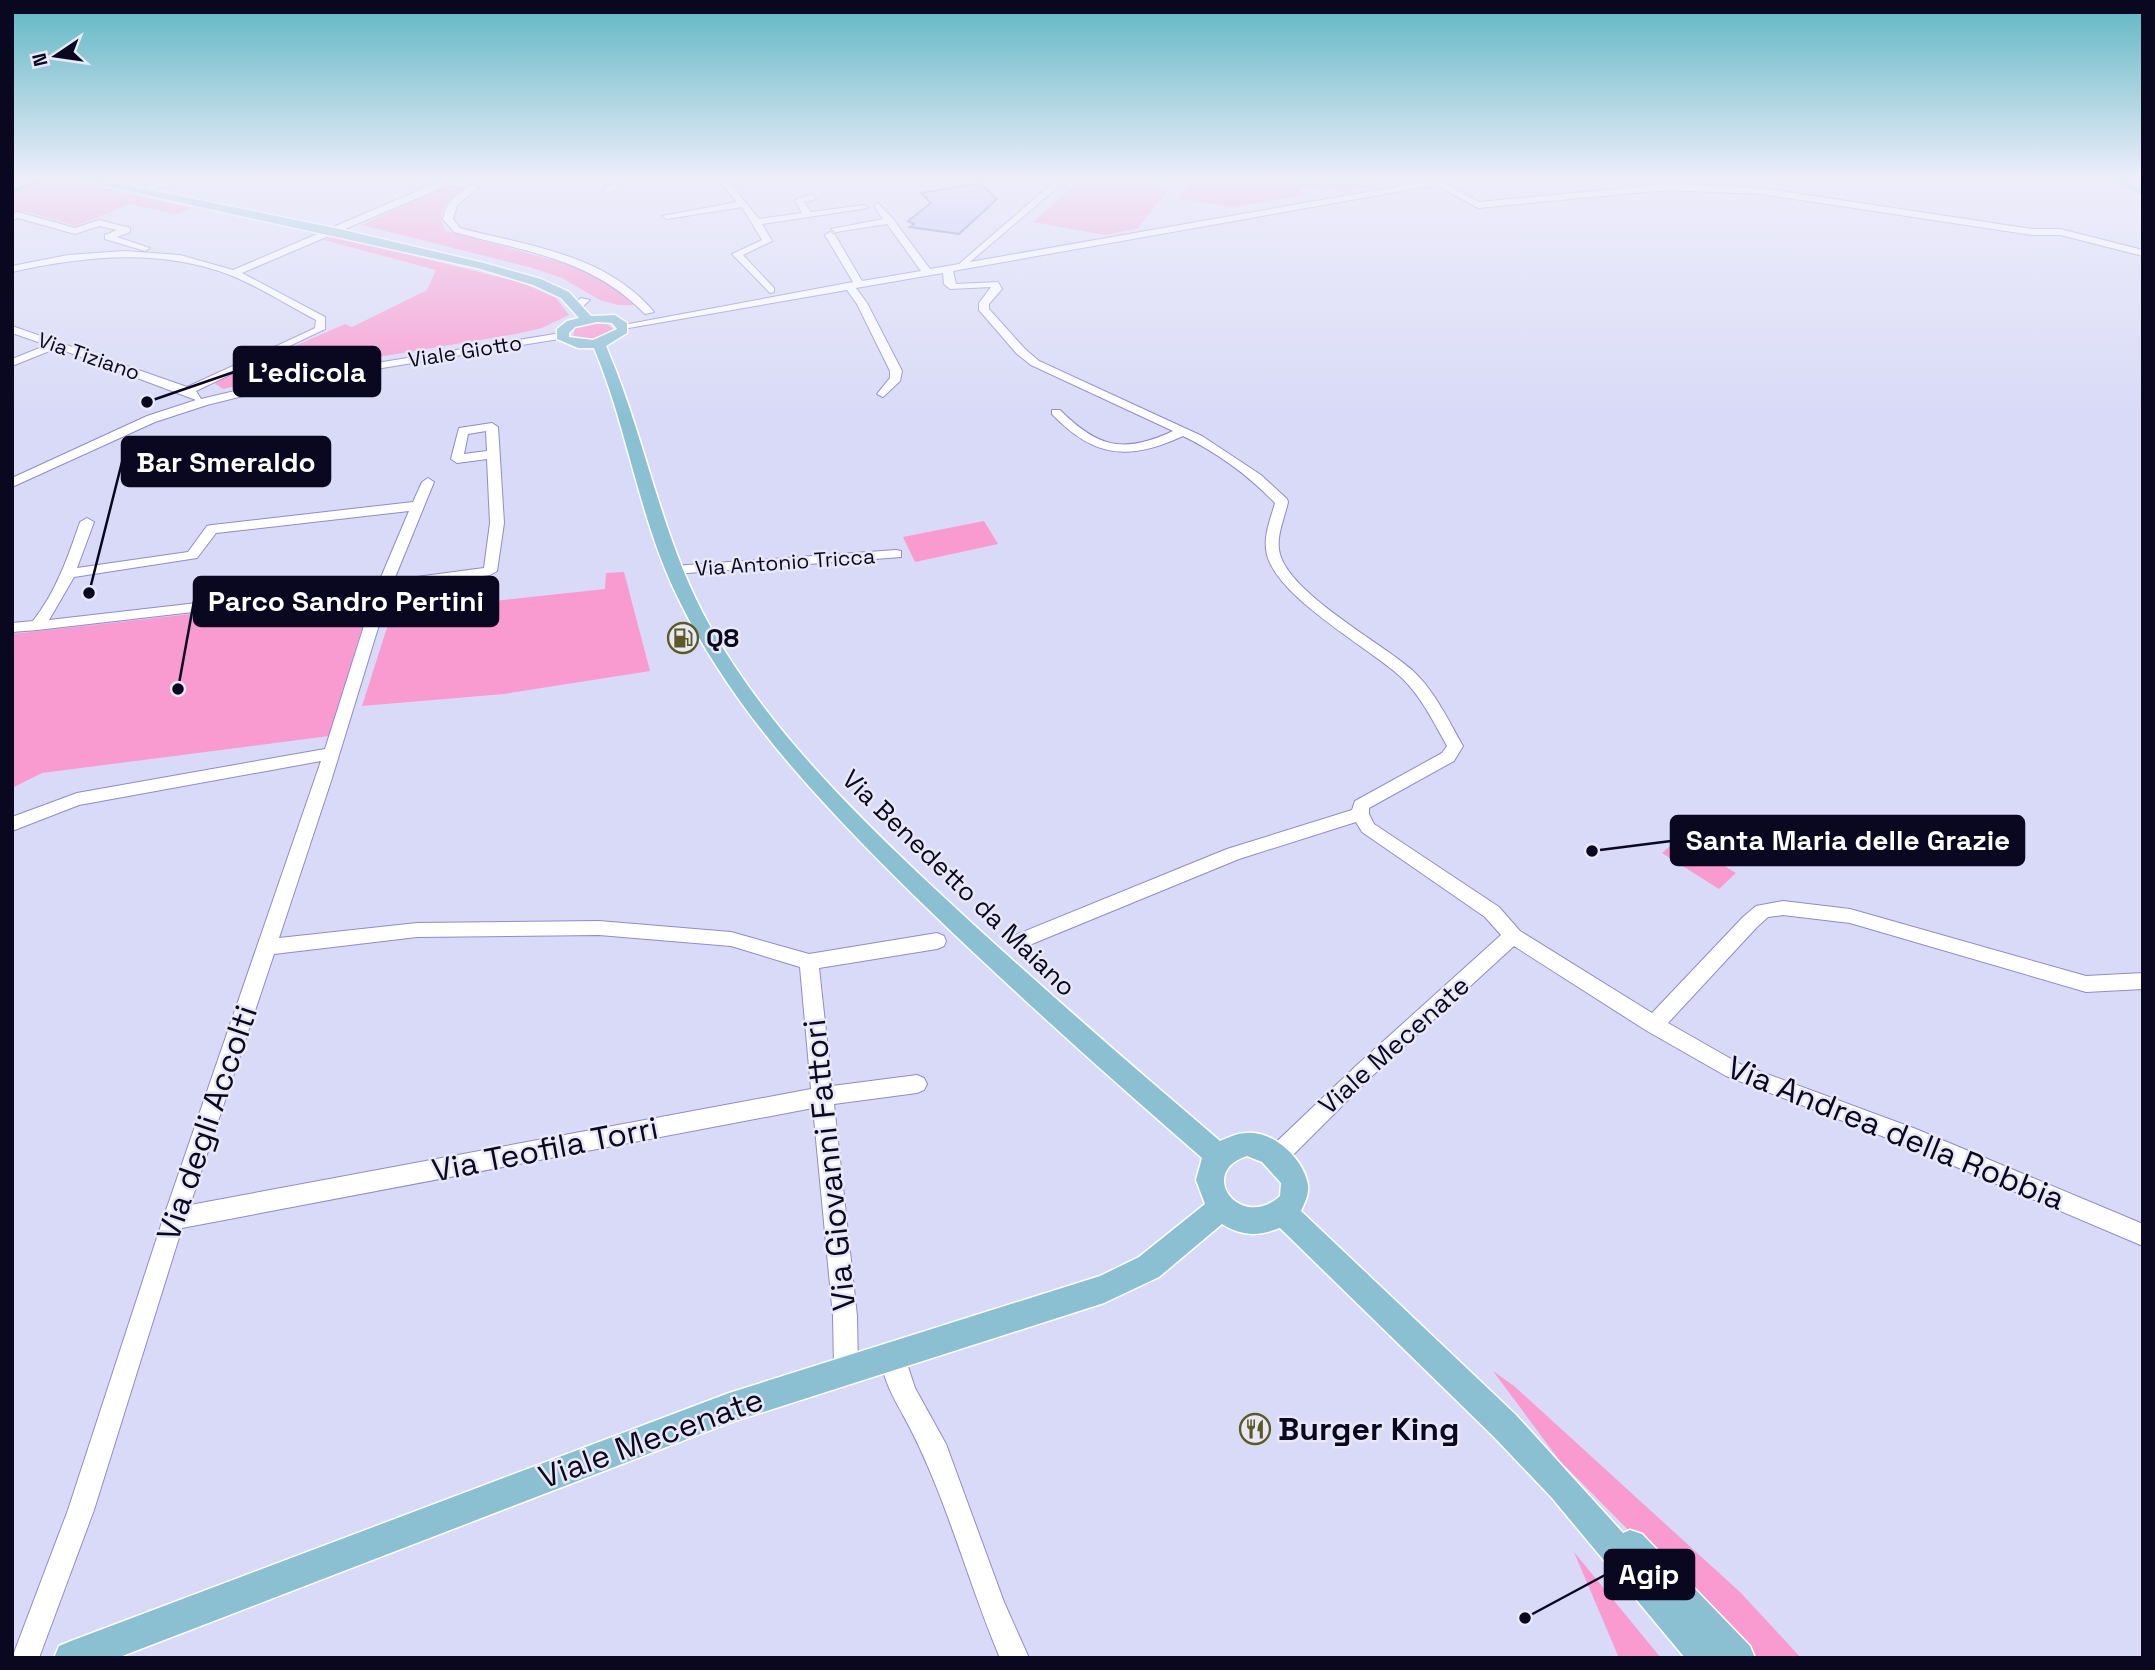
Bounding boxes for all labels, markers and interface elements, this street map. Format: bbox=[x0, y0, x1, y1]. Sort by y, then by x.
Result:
north arrow bbox=[21, 21, 91, 91]
text: N bbox=[26, 51, 54, 69]
street label: Via Tiziano bbox=[34, 326, 144, 386]
street label: Viale Giotto bbox=[406, 329, 524, 373]
callout: L'edicola bbox=[234, 347, 380, 396]
text: L'edicola bbox=[248, 354, 366, 390]
callout: Bar Smeraldo bbox=[122, 437, 330, 486]
text: Bar Smeraldo bbox=[136, 444, 316, 480]
street label: Via Antonio Tricca bbox=[694, 542, 876, 582]
callout: Parco Sandro Pertini bbox=[194, 577, 498, 626]
text: Parco Sandro Pertini bbox=[208, 583, 484, 619]
fuel station icon: Q8 bbox=[666, 621, 700, 655]
place label: Q8 bbox=[706, 621, 739, 655]
street label: Via Benedetto da Maiano bbox=[835, 762, 1083, 1004]
callout: Santa Maria delle Grazie bbox=[1671, 816, 2024, 865]
text: Santa Maria delle Grazie bbox=[1686, 822, 2010, 858]
street label: Viale Mecenate bbox=[1311, 968, 1477, 1122]
street label: Via degli Accolti bbox=[148, 1000, 266, 1246]
street label: Via Giovanni Fattori bbox=[794, 1017, 864, 1313]
street label: Via Andrea della Robbia bbox=[1721, 1047, 2071, 1219]
street label: Via Teofila Torri bbox=[429, 1107, 661, 1191]
street label: Viale Mecenate bbox=[533, 1379, 769, 1497]
place label: Burger King bbox=[1278, 1409, 1459, 1449]
restaurant icon: Burger King bbox=[1238, 1412, 1272, 1446]
callout: Agip bbox=[1605, 1550, 1694, 1599]
text: Agip bbox=[1619, 1556, 1679, 1592]

